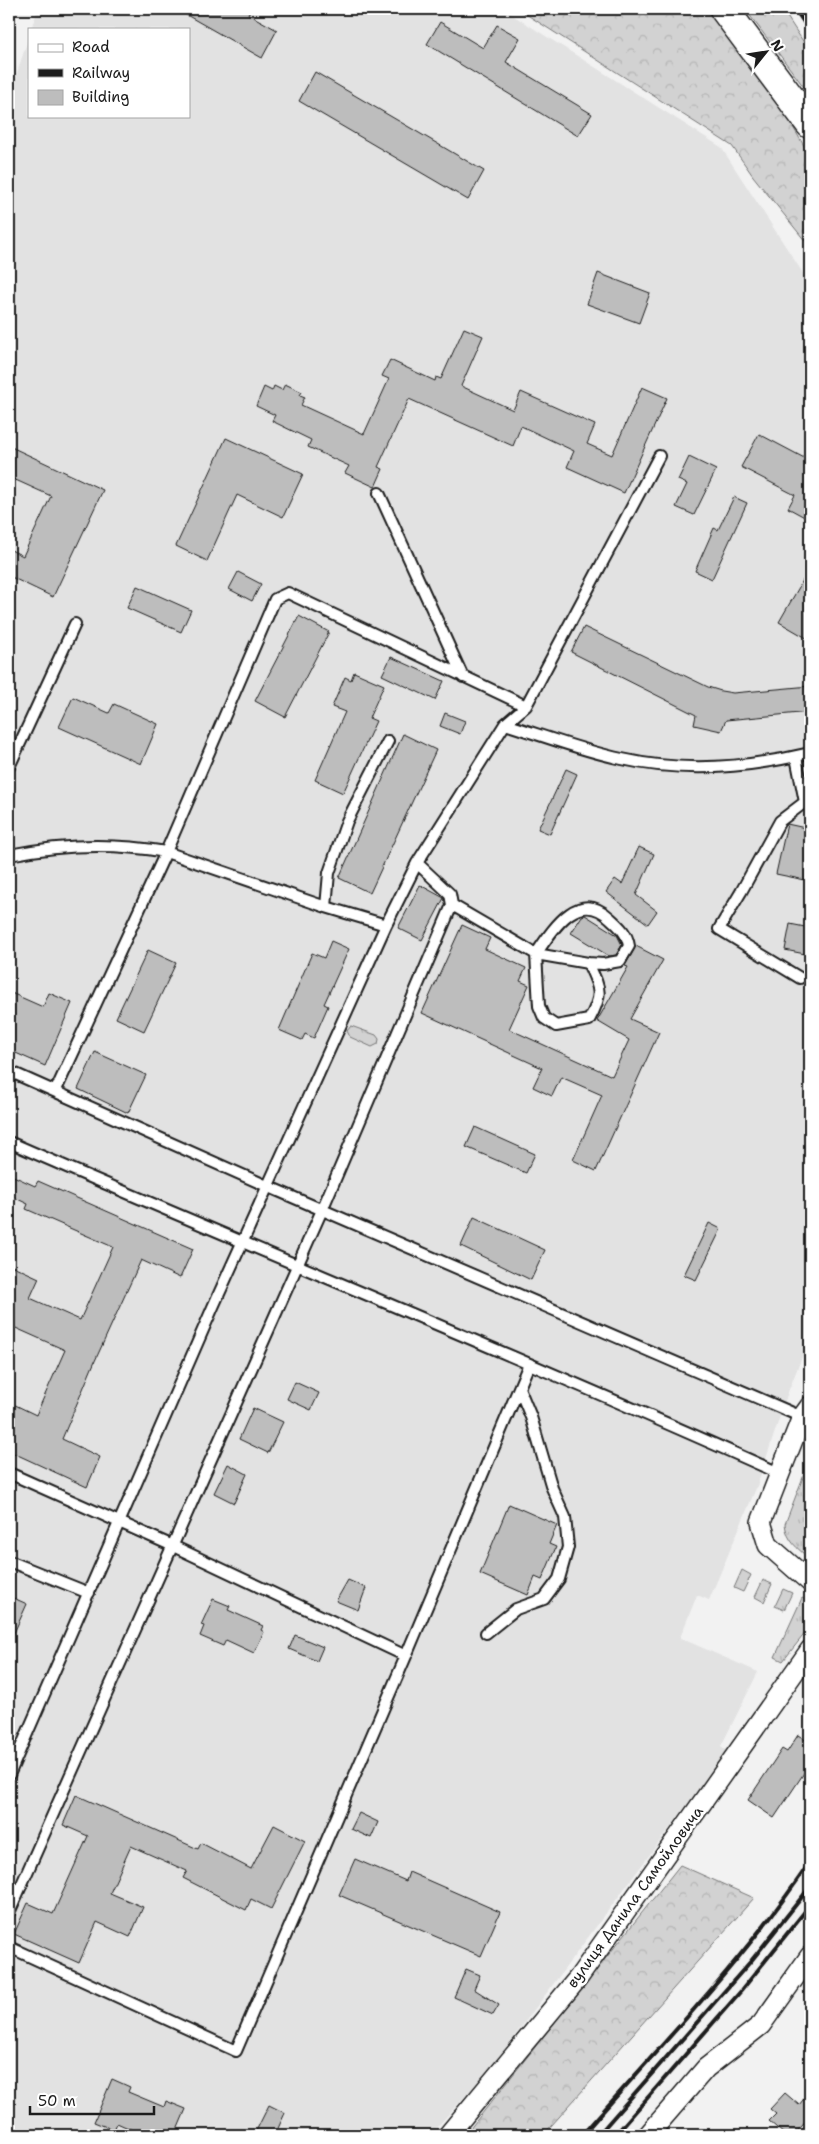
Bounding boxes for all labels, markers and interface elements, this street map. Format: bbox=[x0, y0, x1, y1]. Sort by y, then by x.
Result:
legend bbox=[28, 28, 190, 118]
north arrow bbox=[742, 28, 792, 78]
text: N bbox=[767, 36, 788, 55]
text: Road bbox=[72, 37, 110, 57]
text: Railway bbox=[72, 63, 130, 83]
text: Building bbox=[72, 87, 129, 107]
street label: вулиця Данила Самойловича bbox=[562, 1802, 708, 1992]
scale bar bbox=[30, 2084, 154, 2116]
text: 50 m bbox=[38, 2091, 76, 2111]

